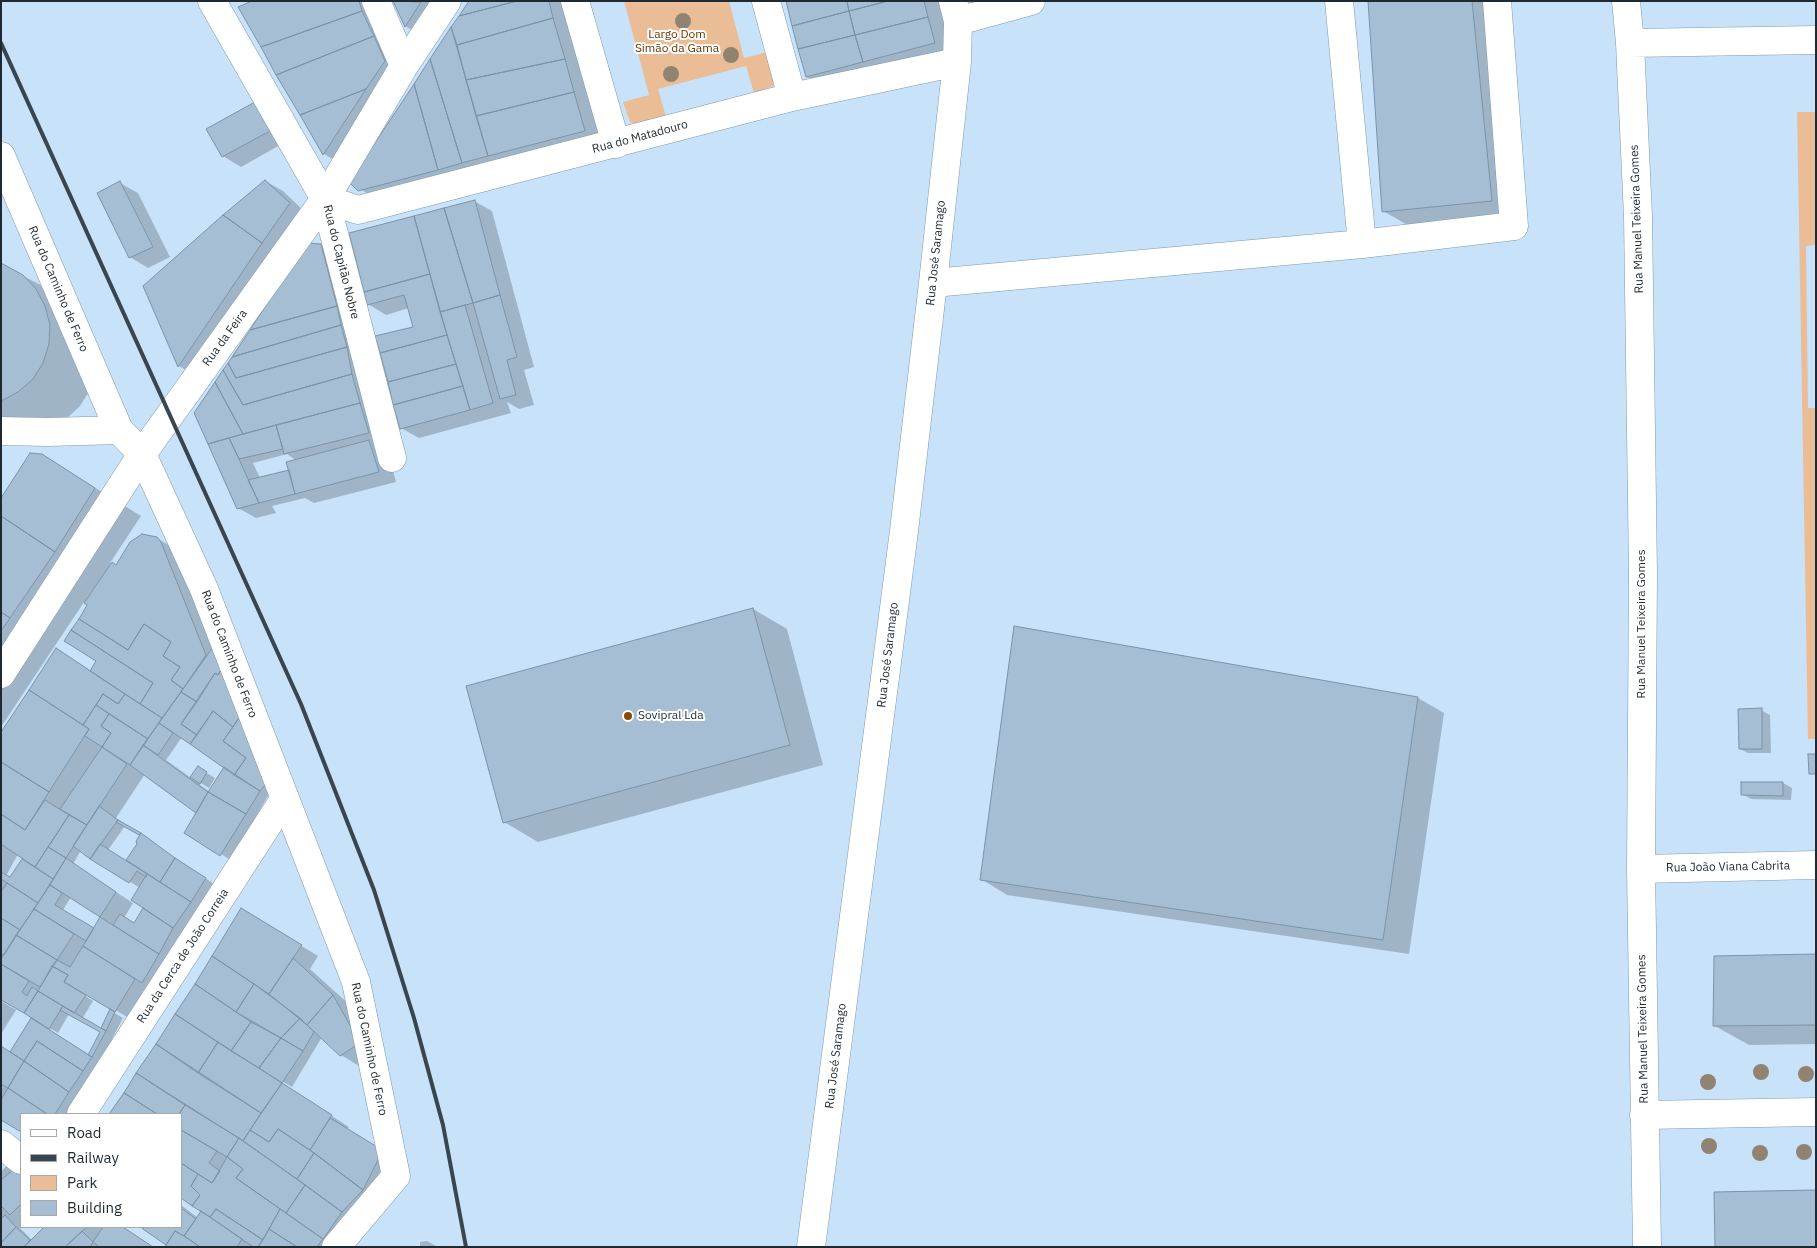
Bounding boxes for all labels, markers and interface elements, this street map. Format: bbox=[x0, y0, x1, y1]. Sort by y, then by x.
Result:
park label: Largo Dom Simão da Gama bbox=[635, 28, 719, 56]
street label: Rua do Matadouro bbox=[591, 117, 689, 157]
street label: Rua Manuel Teixeira Gomes bbox=[1627, 144, 1647, 294]
street label: Rua José Saramago bbox=[923, 200, 949, 306]
street label: Rua do Capitão Nobre bbox=[320, 203, 362, 321]
street label: Rua do Caminho de Ferro bbox=[25, 224, 91, 354]
street label: Rua da Feira bbox=[200, 307, 250, 369]
street label: Rua Manuel Teixeira Gomes bbox=[1635, 550, 1649, 698]
street label: Rua do Caminho de Ferro bbox=[198, 588, 260, 720]
street label: Rua José Saramago bbox=[874, 602, 902, 708]
place label: Sovipral Lda bbox=[638, 709, 704, 723]
marker: Sovipral Lda bbox=[622, 710, 634, 722]
street label: Rua João Viana Cabrita bbox=[1666, 859, 1790, 875]
street label: Rua da Cerca de João Correia bbox=[134, 886, 232, 1026]
street label: Rua Manuel Teixeira Gomes bbox=[1635, 954, 1651, 1104]
street label: Rua do Caminho de Ferro bbox=[348, 981, 390, 1117]
street label: Rua José Saramago bbox=[822, 1003, 850, 1109]
legend bbox=[20, 1113, 182, 1228]
text: Road bbox=[67, 1123, 102, 1142]
text: Railway bbox=[67, 1148, 119, 1167]
text: Park bbox=[67, 1173, 97, 1192]
text: Building bbox=[67, 1198, 122, 1217]

